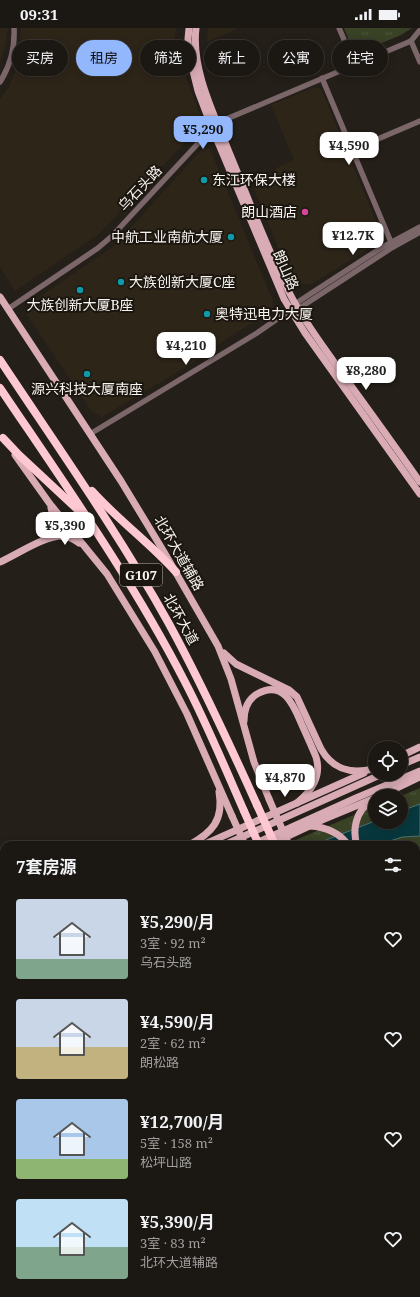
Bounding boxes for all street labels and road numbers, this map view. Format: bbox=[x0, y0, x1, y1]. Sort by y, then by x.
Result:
street label: 乌石头路 bbox=[114, 161, 166, 215]
street label: 朗山路 bbox=[269, 247, 304, 293]
street label: 北环大道辅路 bbox=[150, 512, 209, 594]
road number: G107 bbox=[120, 564, 162, 586]
street label: 北环大道 bbox=[160, 590, 203, 648]

